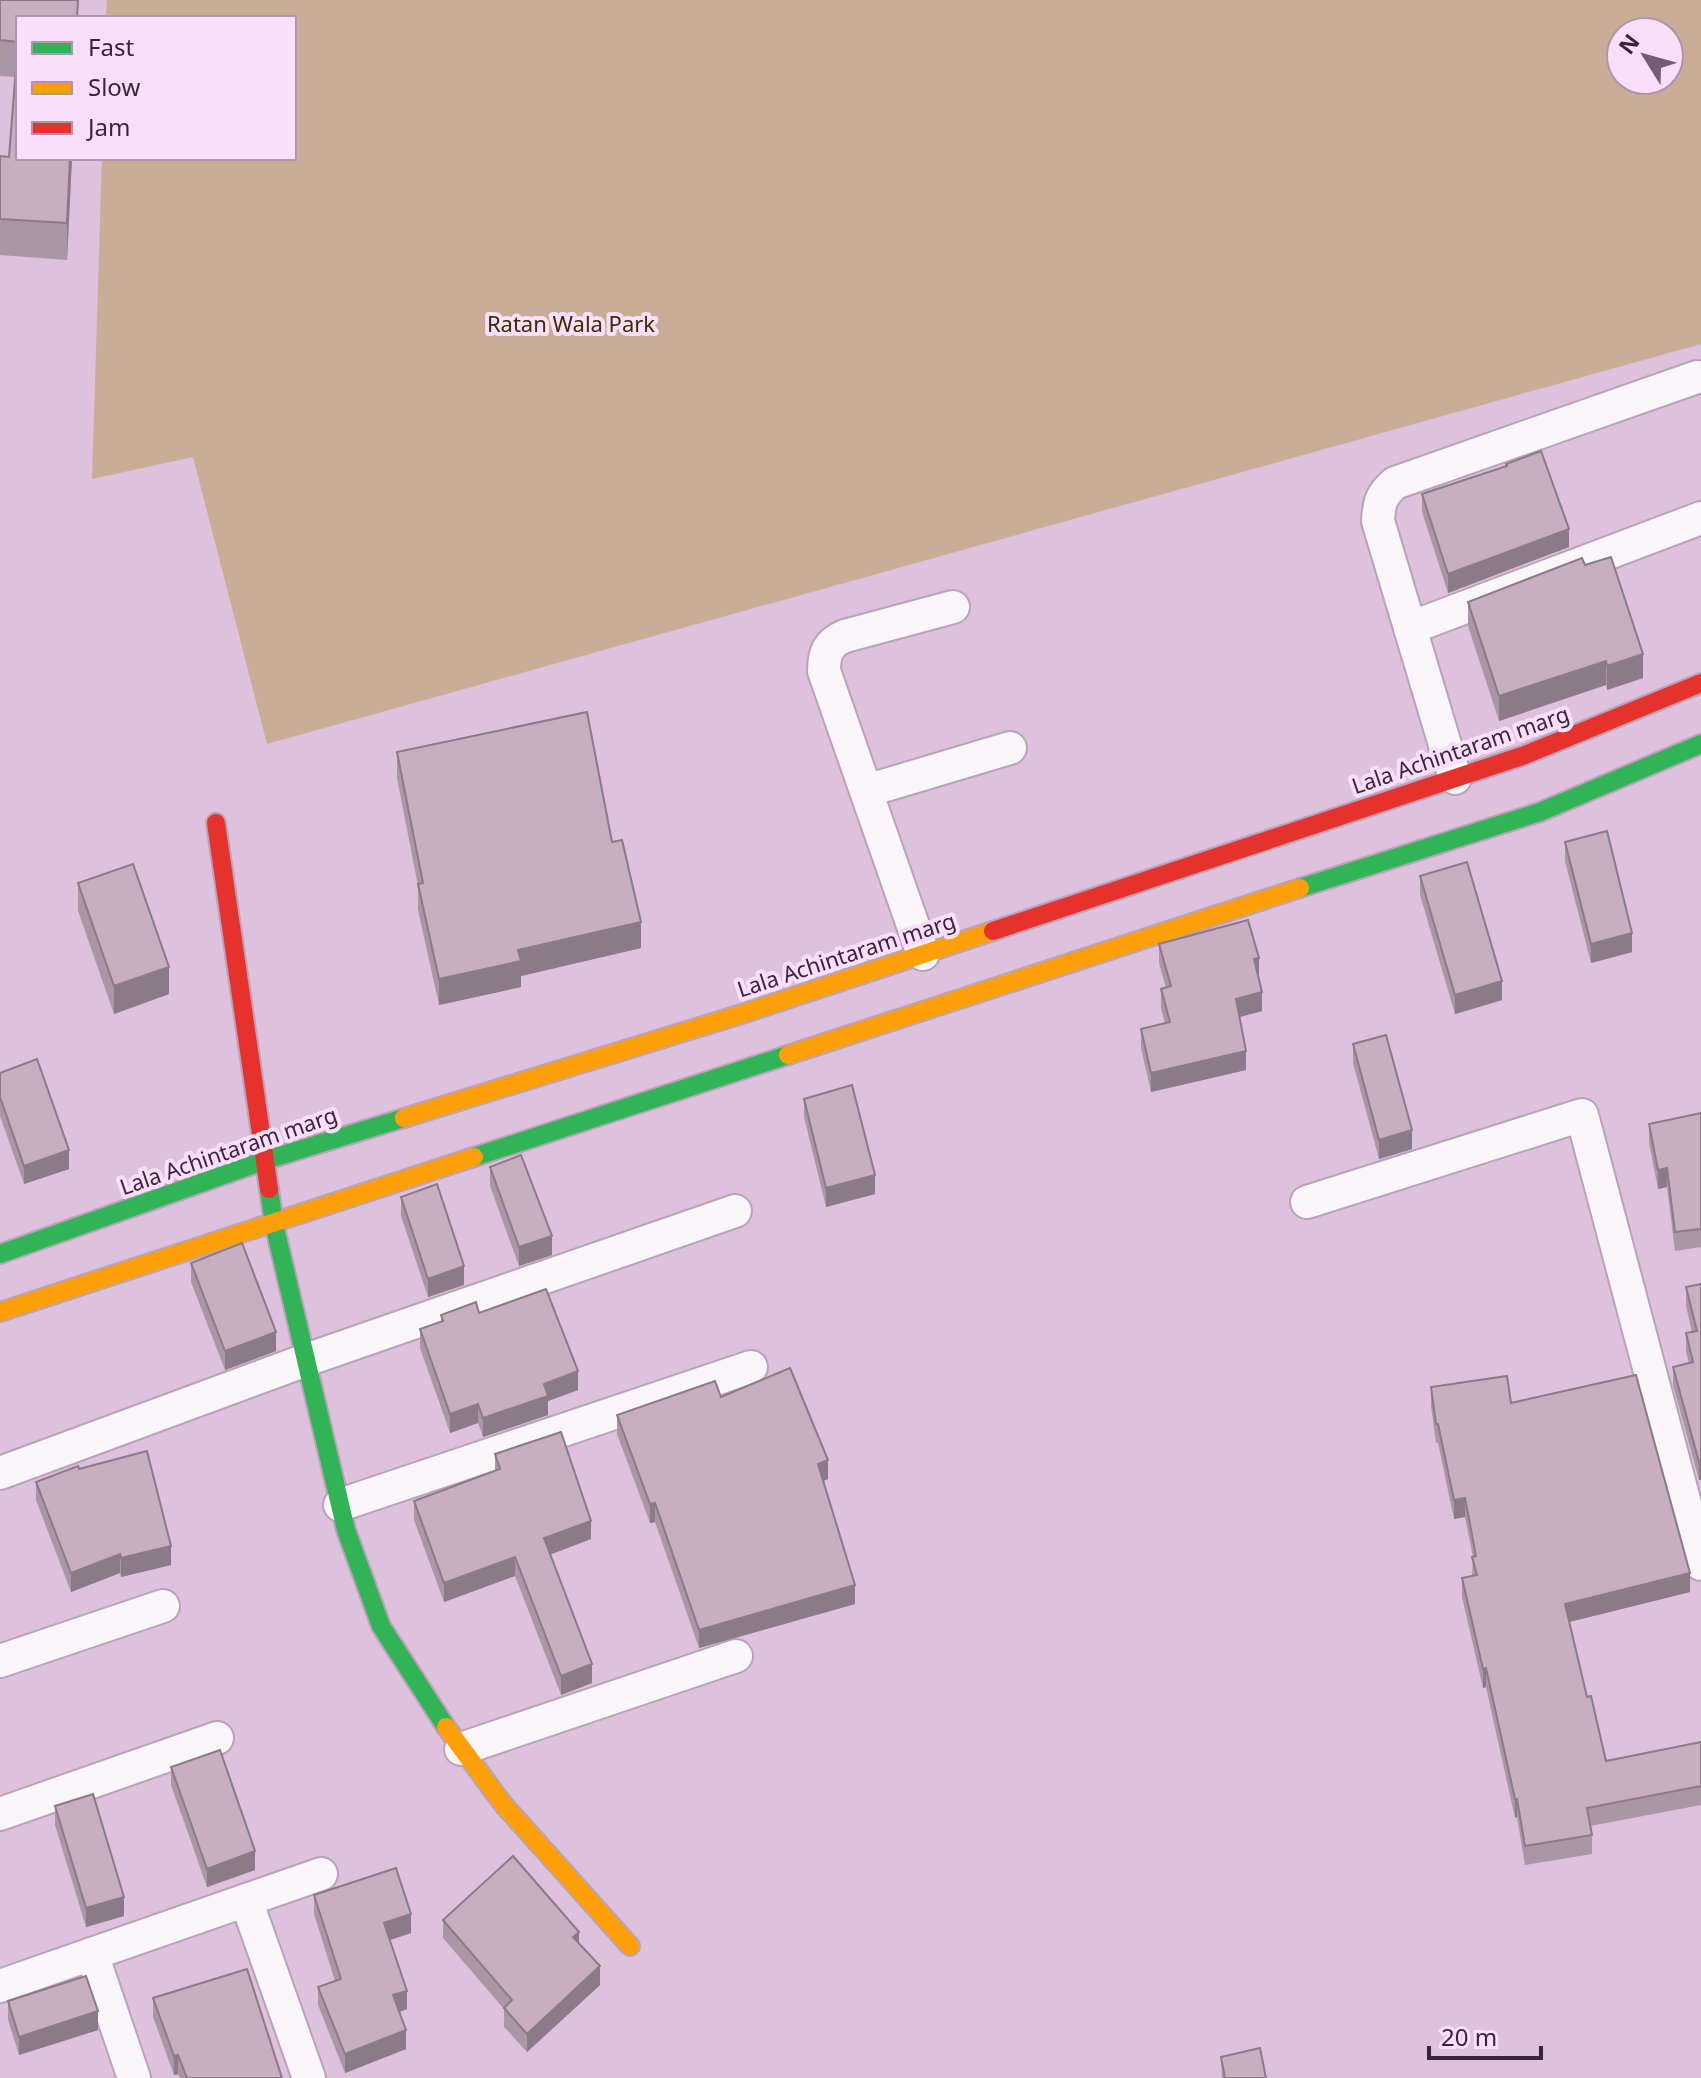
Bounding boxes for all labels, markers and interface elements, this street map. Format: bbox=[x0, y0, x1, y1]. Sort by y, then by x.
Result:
legend bbox=[16, 16, 296, 160]
north arrow bbox=[1605, 16, 1685, 96]
text: N bbox=[1611, 27, 1646, 60]
text: Fast bbox=[88, 30, 134, 63]
text: Slow bbox=[88, 70, 140, 103]
text: Jam bbox=[86, 110, 130, 143]
park label: Ratan Wala Park bbox=[487, 308, 655, 338]
street label: Lala Achintaram marg bbox=[1347, 698, 1573, 800]
street label: Lala Achintaram marg bbox=[733, 905, 959, 1003]
street label: Lala Achintaram marg bbox=[115, 1099, 341, 1201]
scale bar bbox=[1429, 2010, 1541, 2060]
text: 20 m bbox=[1441, 2020, 1497, 2053]

